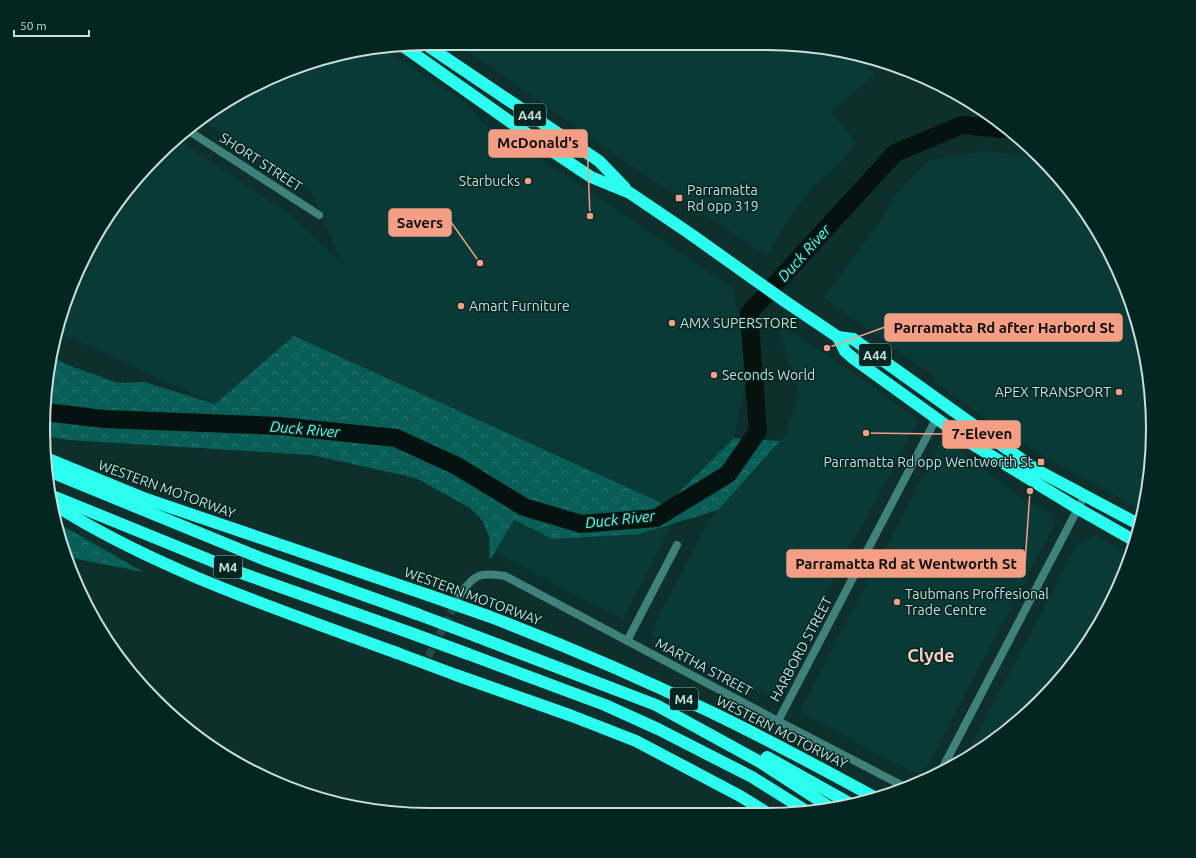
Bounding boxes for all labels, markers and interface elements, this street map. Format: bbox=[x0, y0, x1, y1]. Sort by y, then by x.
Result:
scale bar bbox=[14, 12, 89, 38]
text: 50 m bbox=[20, 19, 47, 32]
road number: A44 bbox=[514, 104, 546, 126]
street label: SHORT STREET bbox=[217, 129, 305, 195]
callout: McDonald's bbox=[489, 130, 587, 157]
text: McDonald's bbox=[497, 134, 579, 151]
place label: Starbucks bbox=[459, 173, 520, 189]
marker: Starbucks bbox=[523, 176, 533, 186]
place label: Parramatta Rd opp 319 bbox=[687, 182, 759, 214]
marker: Parramatta Rd opp 319 bbox=[674, 193, 684, 203]
callout: Savers bbox=[389, 209, 451, 236]
text: Savers bbox=[397, 214, 443, 231]
water label: Duck River bbox=[774, 220, 835, 285]
place label: Amart Furniture bbox=[469, 298, 570, 314]
marker: Amart Furniture bbox=[456, 301, 466, 311]
callout: Parramatta Rd after Harbord St bbox=[885, 314, 1122, 341]
place label: AMX SUPERSTORE bbox=[680, 315, 797, 331]
marker: AMX SUPERSTORE bbox=[667, 318, 677, 328]
text: Parramatta Rd after Harbord St bbox=[894, 319, 1115, 336]
road number: A44 bbox=[859, 344, 891, 366]
place label: Seconds World bbox=[722, 367, 815, 383]
marker: Seconds World bbox=[709, 370, 719, 380]
place label: APEX TRANSPORT bbox=[995, 384, 1111, 400]
marker: APEX TRANSPORT bbox=[1114, 387, 1124, 397]
water label: Duck River bbox=[269, 417, 342, 441]
callout: 7-Eleven bbox=[943, 421, 1020, 448]
text: 7-Eleven bbox=[952, 425, 1012, 442]
place label: Parramatta Rd opp Wentworth St bbox=[823, 454, 1033, 470]
street label: WESTERN MOTORWAY bbox=[96, 457, 238, 521]
marker: Parramatta Rd opp Wentworth St bbox=[1036, 457, 1046, 467]
water label: Duck River bbox=[584, 507, 657, 531]
callout: Parramatta Rd at Wentworth St bbox=[787, 550, 1025, 577]
text: Parramatta Rd at Wentworth St bbox=[795, 555, 1017, 572]
road number: M4 bbox=[214, 556, 242, 578]
street label: WESTERN MOTORWAY bbox=[402, 564, 544, 628]
place label: Taubmans Proffesional Trade Centre bbox=[905, 586, 1049, 618]
street label: HARBORD STREET bbox=[767, 594, 836, 704]
marker: Taubmans Proffesional Trade Centre bbox=[892, 597, 902, 607]
street label: MARTHA STREET bbox=[653, 635, 755, 699]
district label: Clyde bbox=[907, 645, 955, 665]
road number: M4 bbox=[670, 688, 698, 710]
street label: WESTERN MOTORWAY bbox=[714, 692, 850, 772]

